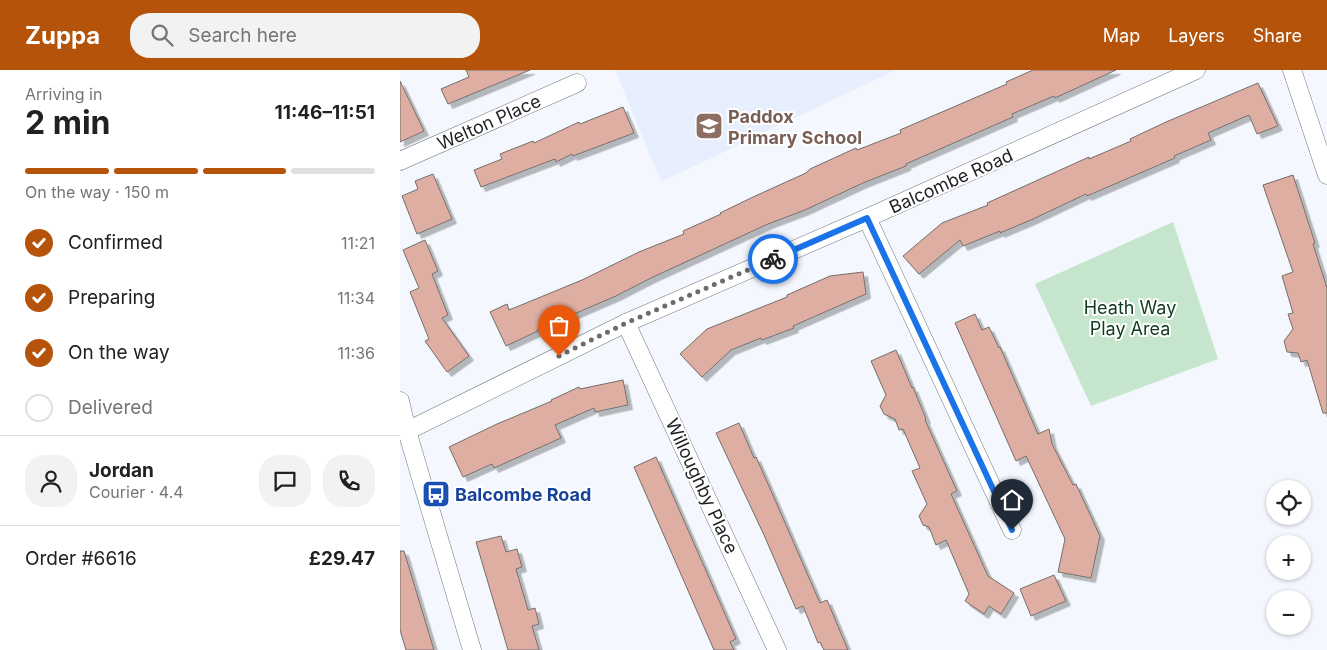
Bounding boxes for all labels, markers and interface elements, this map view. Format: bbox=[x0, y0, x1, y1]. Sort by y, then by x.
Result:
search box bbox=[130, 13, 480, 58]
text: Zuppa bbox=[25, 21, 100, 50]
icon: search bbox=[148, 21, 176, 49]
text: Search here bbox=[188, 24, 297, 47]
text: Map bbox=[1103, 25, 1140, 46]
text: Layers bbox=[1168, 25, 1225, 46]
text: Share bbox=[1253, 25, 1302, 46]
text: Arriving in bbox=[25, 84, 102, 104]
street label: Welton Place bbox=[434, 90, 544, 154]
text: 11:46–11:51 bbox=[275, 101, 375, 124]
text: 2 min bbox=[25, 103, 111, 142]
place label: Paddox Primary School bbox=[728, 106, 862, 148]
school or university icon: Paddox Primary School bbox=[694, 111, 724, 141]
street label: Balcombe Road bbox=[886, 144, 1016, 218]
text: On the way · 150 m bbox=[25, 182, 169, 202]
icon: check bbox=[25, 229, 53, 257]
text: Confirmed bbox=[68, 231, 163, 254]
text: 11:21 bbox=[341, 233, 375, 253]
courier bbox=[748, 234, 798, 284]
icon: bike bbox=[759, 245, 787, 273]
icon: check bbox=[25, 284, 53, 312]
text: Preparing bbox=[68, 286, 155, 309]
text: 11:34 bbox=[337, 288, 375, 308]
park label: Heath Way Play Area bbox=[1084, 297, 1176, 339]
pin bbox=[538, 305, 580, 356]
icon: bag bbox=[545, 312, 573, 340]
icon: check bbox=[25, 339, 53, 367]
text: On the way bbox=[68, 341, 170, 364]
text: 11:36 bbox=[338, 343, 375, 363]
text: Delivered bbox=[68, 396, 153, 419]
street label: Willoughby Place bbox=[662, 415, 742, 557]
button: person bbox=[25, 455, 77, 507]
button: chat bbox=[259, 455, 311, 507]
button: phone bbox=[323, 455, 375, 507]
text: Jordan bbox=[89, 459, 154, 482]
bus stop icon: Balcombe Road bbox=[421, 479, 451, 509]
pin bbox=[991, 479, 1033, 530]
map controls bbox=[1266, 480, 1311, 635]
button: locate bbox=[1266, 480, 1311, 525]
text: Courier · 4.4 bbox=[89, 482, 184, 502]
place label: Balcombe Road bbox=[455, 484, 591, 505]
icon: home bbox=[998, 486, 1026, 514]
button: + bbox=[1266, 535, 1311, 580]
text: Order #6616 bbox=[25, 547, 137, 570]
text: £29.47 bbox=[309, 547, 375, 570]
button: − bbox=[1266, 590, 1311, 635]

